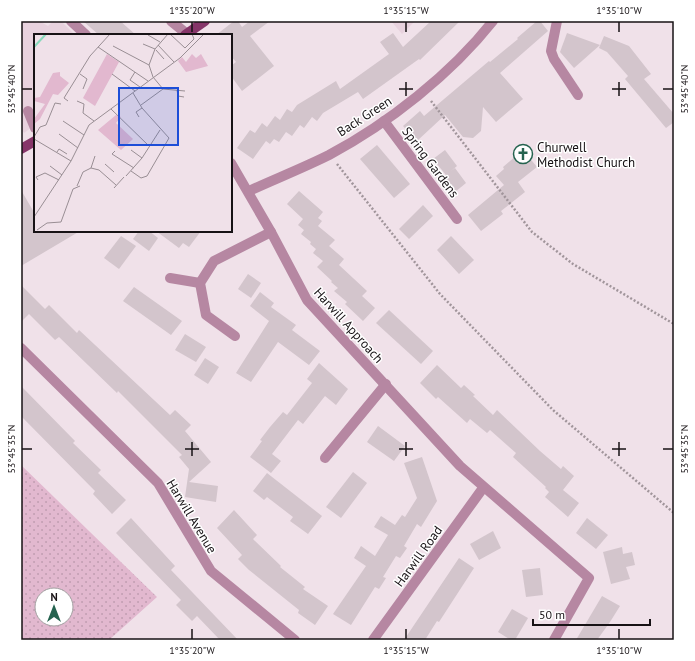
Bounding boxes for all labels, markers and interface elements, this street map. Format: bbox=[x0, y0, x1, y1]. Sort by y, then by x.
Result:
text: 1°35'20"W bbox=[169, 4, 216, 17]
text: 1°35'15"W bbox=[383, 4, 430, 17]
text: 1°35'10"W bbox=[596, 4, 643, 17]
inset map bbox=[34, 34, 232, 232]
text: 53°45'40"N bbox=[5, 64, 18, 114]
text: 53°45'40"N bbox=[678, 64, 691, 114]
street label: Back Green bbox=[334, 92, 395, 140]
street label: Spring Gardens bbox=[398, 123, 463, 201]
place label: Churwell Methodist Church bbox=[537, 139, 635, 171]
church icon: Churwell Methodist Church bbox=[512, 143, 534, 165]
street label: Harwill Approach bbox=[310, 284, 387, 367]
text: 53°45'35"N bbox=[5, 424, 18, 474]
text: 53°45'35"N bbox=[678, 424, 691, 474]
street label: Harwill Avenue bbox=[163, 476, 220, 557]
street label: Harwill Road bbox=[391, 522, 446, 590]
north arrow bbox=[34, 587, 74, 627]
text: N bbox=[50, 590, 58, 604]
scale bar bbox=[533, 601, 650, 627]
text: 50 m bbox=[539, 607, 565, 622]
text: 1°35'20"W bbox=[169, 644, 216, 657]
text: 1°35'15"W bbox=[383, 644, 430, 657]
text: 1°35'10"W bbox=[596, 644, 643, 657]

